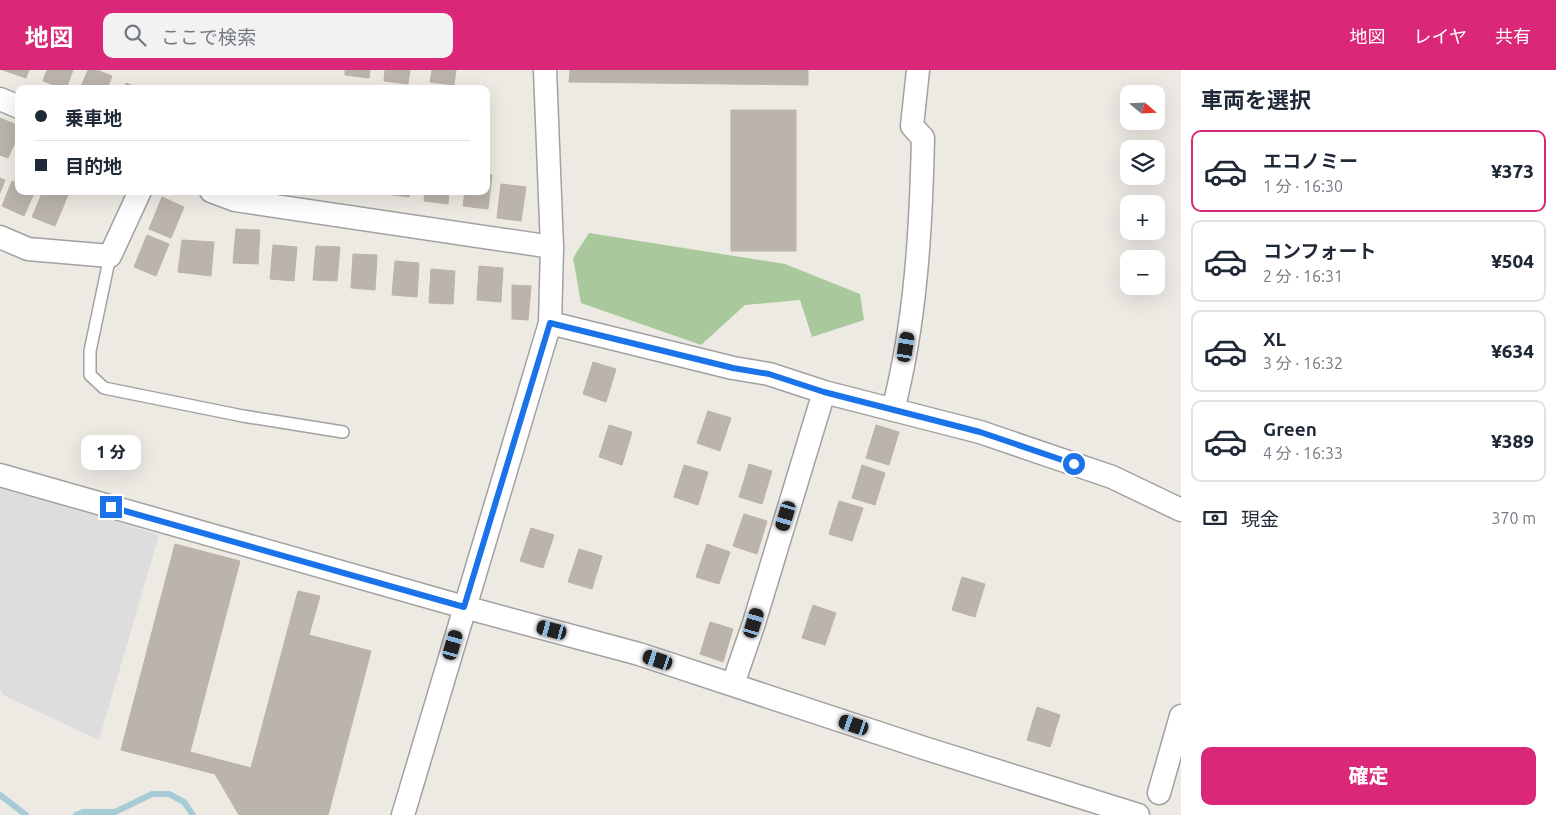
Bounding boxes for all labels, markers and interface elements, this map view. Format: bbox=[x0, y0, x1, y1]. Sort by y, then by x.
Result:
search box bbox=[103, 13, 453, 58]
icon: search bbox=[121, 21, 149, 49]
text: 地図 bbox=[25, 24, 73, 51]
text: ここで検索 bbox=[161, 26, 256, 48]
text: 地図 bbox=[1350, 26, 1386, 46]
text: レイヤ bbox=[1414, 26, 1467, 46]
text: 共有 bbox=[1495, 26, 1531, 46]
north arrow bbox=[1120, 85, 1165, 130]
map controls bbox=[1120, 85, 1165, 295]
text: 車両を選択 bbox=[1201, 87, 1311, 112]
text: 乗車地 bbox=[65, 107, 122, 129]
button: layers bbox=[1120, 140, 1165, 185]
icon: car bbox=[1203, 149, 1248, 194]
text: エコノミー bbox=[1263, 150, 1358, 172]
text: 目的地 bbox=[65, 155, 122, 177]
text: ¥373 bbox=[1491, 160, 1534, 182]
text: 1 分 · 16:30 bbox=[1263, 177, 1343, 195]
button: + bbox=[1120, 195, 1165, 240]
icon: car bbox=[1203, 239, 1248, 284]
text: コンフォート bbox=[1263, 240, 1376, 262]
button: − bbox=[1120, 250, 1165, 295]
text: ¥504 bbox=[1491, 250, 1534, 272]
text: 2 分 · 16:31 bbox=[1263, 267, 1343, 285]
text: XL bbox=[1263, 328, 1286, 350]
icon: car bbox=[1203, 329, 1248, 374]
car bbox=[896, 331, 915, 363]
text: ¥634 bbox=[1491, 340, 1534, 362]
text: 3 分 · 16:32 bbox=[1263, 354, 1343, 372]
text: Green bbox=[1263, 418, 1317, 440]
icon: car bbox=[1203, 419, 1248, 464]
text: ¥389 bbox=[1491, 430, 1534, 452]
callout: 1 分 bbox=[81, 434, 141, 470]
text: 1 分 bbox=[97, 443, 125, 461]
text: 4 分 · 16:33 bbox=[1263, 444, 1343, 462]
route start bbox=[1063, 453, 1085, 475]
route end bbox=[100, 496, 122, 518]
car bbox=[774, 499, 797, 533]
icon: cash bbox=[1201, 504, 1229, 532]
text: 現金 bbox=[1241, 508, 1279, 530]
text: 370 m bbox=[1491, 509, 1536, 527]
car bbox=[742, 606, 765, 640]
car bbox=[535, 619, 568, 641]
car bbox=[441, 629, 464, 661]
car bbox=[641, 648, 674, 672]
car bbox=[837, 713, 870, 737]
button: 確定 bbox=[1201, 747, 1536, 805]

